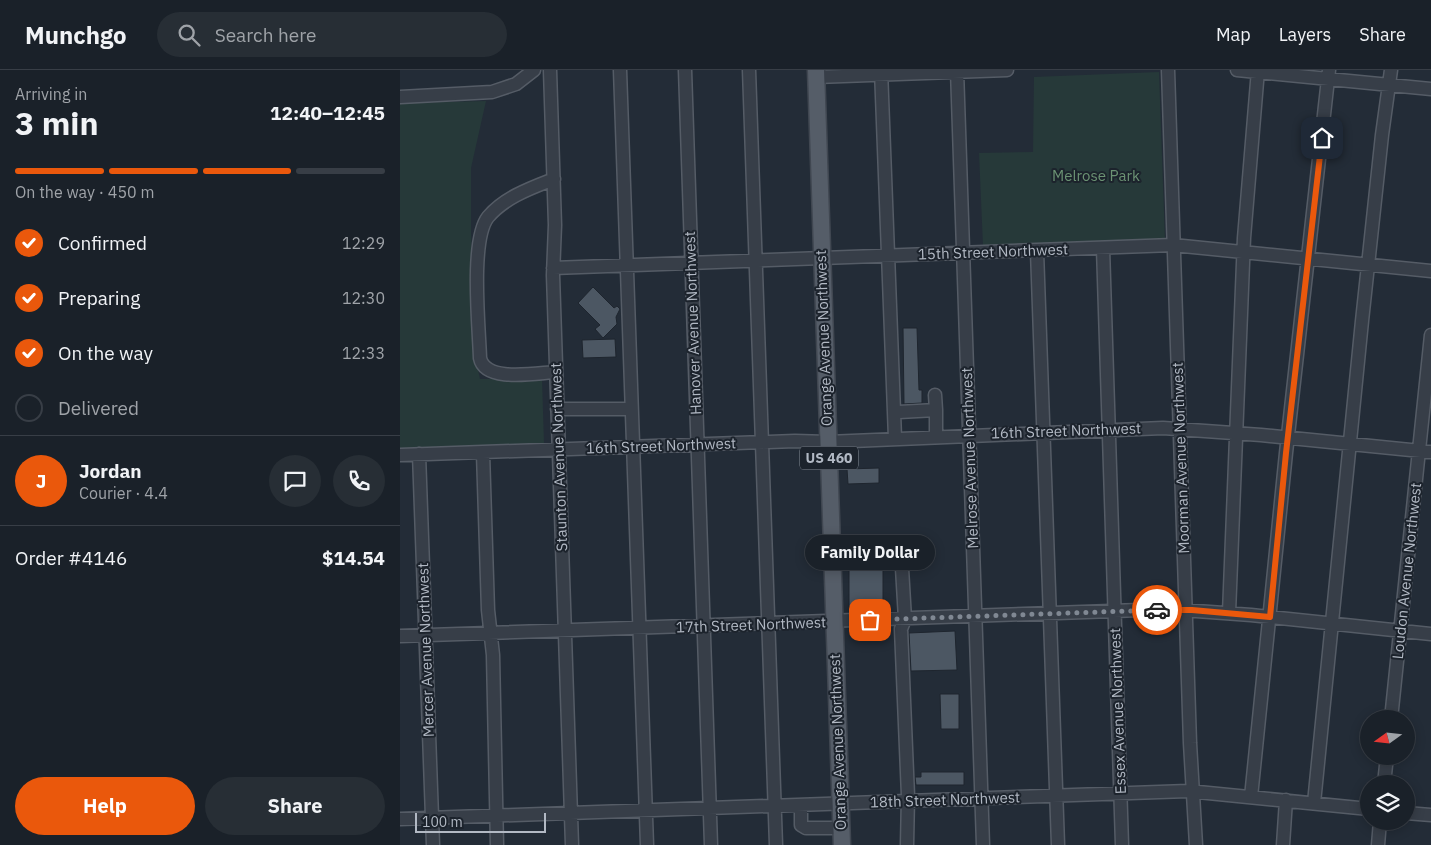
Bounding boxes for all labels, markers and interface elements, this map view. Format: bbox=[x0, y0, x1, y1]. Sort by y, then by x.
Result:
search box bbox=[157, 12, 507, 57]
text: Munchgo bbox=[25, 19, 127, 51]
icon: search bbox=[175, 21, 203, 49]
text: Search here bbox=[215, 23, 316, 47]
text: Map bbox=[1216, 23, 1251, 46]
text: Layers bbox=[1279, 23, 1331, 46]
text: Share bbox=[1359, 23, 1406, 46]
text: Arriving in bbox=[15, 84, 87, 104]
text: 12:40–12:45 bbox=[270, 101, 385, 125]
text: 3 min bbox=[15, 102, 99, 144]
pin bbox=[1301, 117, 1343, 159]
icon: home bbox=[1308, 124, 1336, 152]
park label: Melrose Park bbox=[1052, 166, 1140, 185]
text: On the way · 450 m bbox=[15, 182, 154, 202]
icon: check bbox=[15, 229, 43, 257]
text: Confirmed bbox=[58, 231, 147, 255]
street label: Hanover Avenue Northwest bbox=[680, 231, 705, 415]
text: 12:29 bbox=[342, 233, 385, 253]
street label: 15th Street Northwest bbox=[917, 239, 1068, 264]
street label: Orange Avenue Northwest bbox=[811, 250, 836, 426]
icon: check bbox=[15, 284, 43, 312]
text: Preparing bbox=[58, 286, 140, 310]
text: 12:30 bbox=[342, 288, 385, 308]
icon: check bbox=[15, 339, 43, 367]
text: On the way bbox=[58, 341, 153, 365]
text: 12:33 bbox=[342, 343, 385, 363]
street label: Staunton Avenue Northwest bbox=[546, 362, 571, 552]
street label: Moorman Avenue Northwest bbox=[1168, 362, 1193, 554]
street label: Melrose Avenue Northwest bbox=[957, 367, 982, 549]
text: Delivered bbox=[58, 396, 139, 420]
street label: 16th Street Northwest bbox=[990, 418, 1141, 443]
street label: 16th Street Northwest bbox=[585, 433, 736, 458]
road number: US 460 bbox=[800, 446, 858, 469]
button: chat bbox=[269, 455, 321, 507]
button: phone bbox=[333, 455, 385, 507]
text: Jordan bbox=[79, 459, 142, 483]
text: J bbox=[36, 469, 46, 493]
street label: Loudon Avenue Northwest bbox=[1388, 482, 1425, 660]
text: Courier · 4.4 bbox=[79, 483, 168, 503]
callout: Family Dollar bbox=[805, 535, 935, 570]
text: Family Dollar bbox=[820, 542, 920, 562]
text: Order #4146 bbox=[15, 546, 127, 570]
text: $14.54 bbox=[322, 546, 385, 570]
street label: Mercer Avenue Northwest bbox=[413, 562, 438, 738]
courier bbox=[1132, 585, 1182, 635]
icon: car bbox=[1143, 596, 1171, 624]
pin bbox=[849, 599, 891, 641]
icon: bag bbox=[856, 606, 884, 634]
street label: 17th Street Northwest bbox=[675, 612, 826, 637]
street label: Essex Avenue Northwest bbox=[1105, 627, 1130, 795]
street label: Orange Avenue Northwest bbox=[825, 654, 850, 830]
north arrow bbox=[1360, 710, 1415, 765]
map controls bbox=[1360, 710, 1415, 830]
button: layers bbox=[1360, 775, 1415, 830]
button: Help bbox=[15, 777, 195, 835]
button: Share bbox=[205, 777, 385, 835]
street label: 18th Street Northwest bbox=[869, 787, 1020, 812]
scale bar bbox=[415, 810, 546, 833]
text: 100 m bbox=[422, 813, 463, 831]

